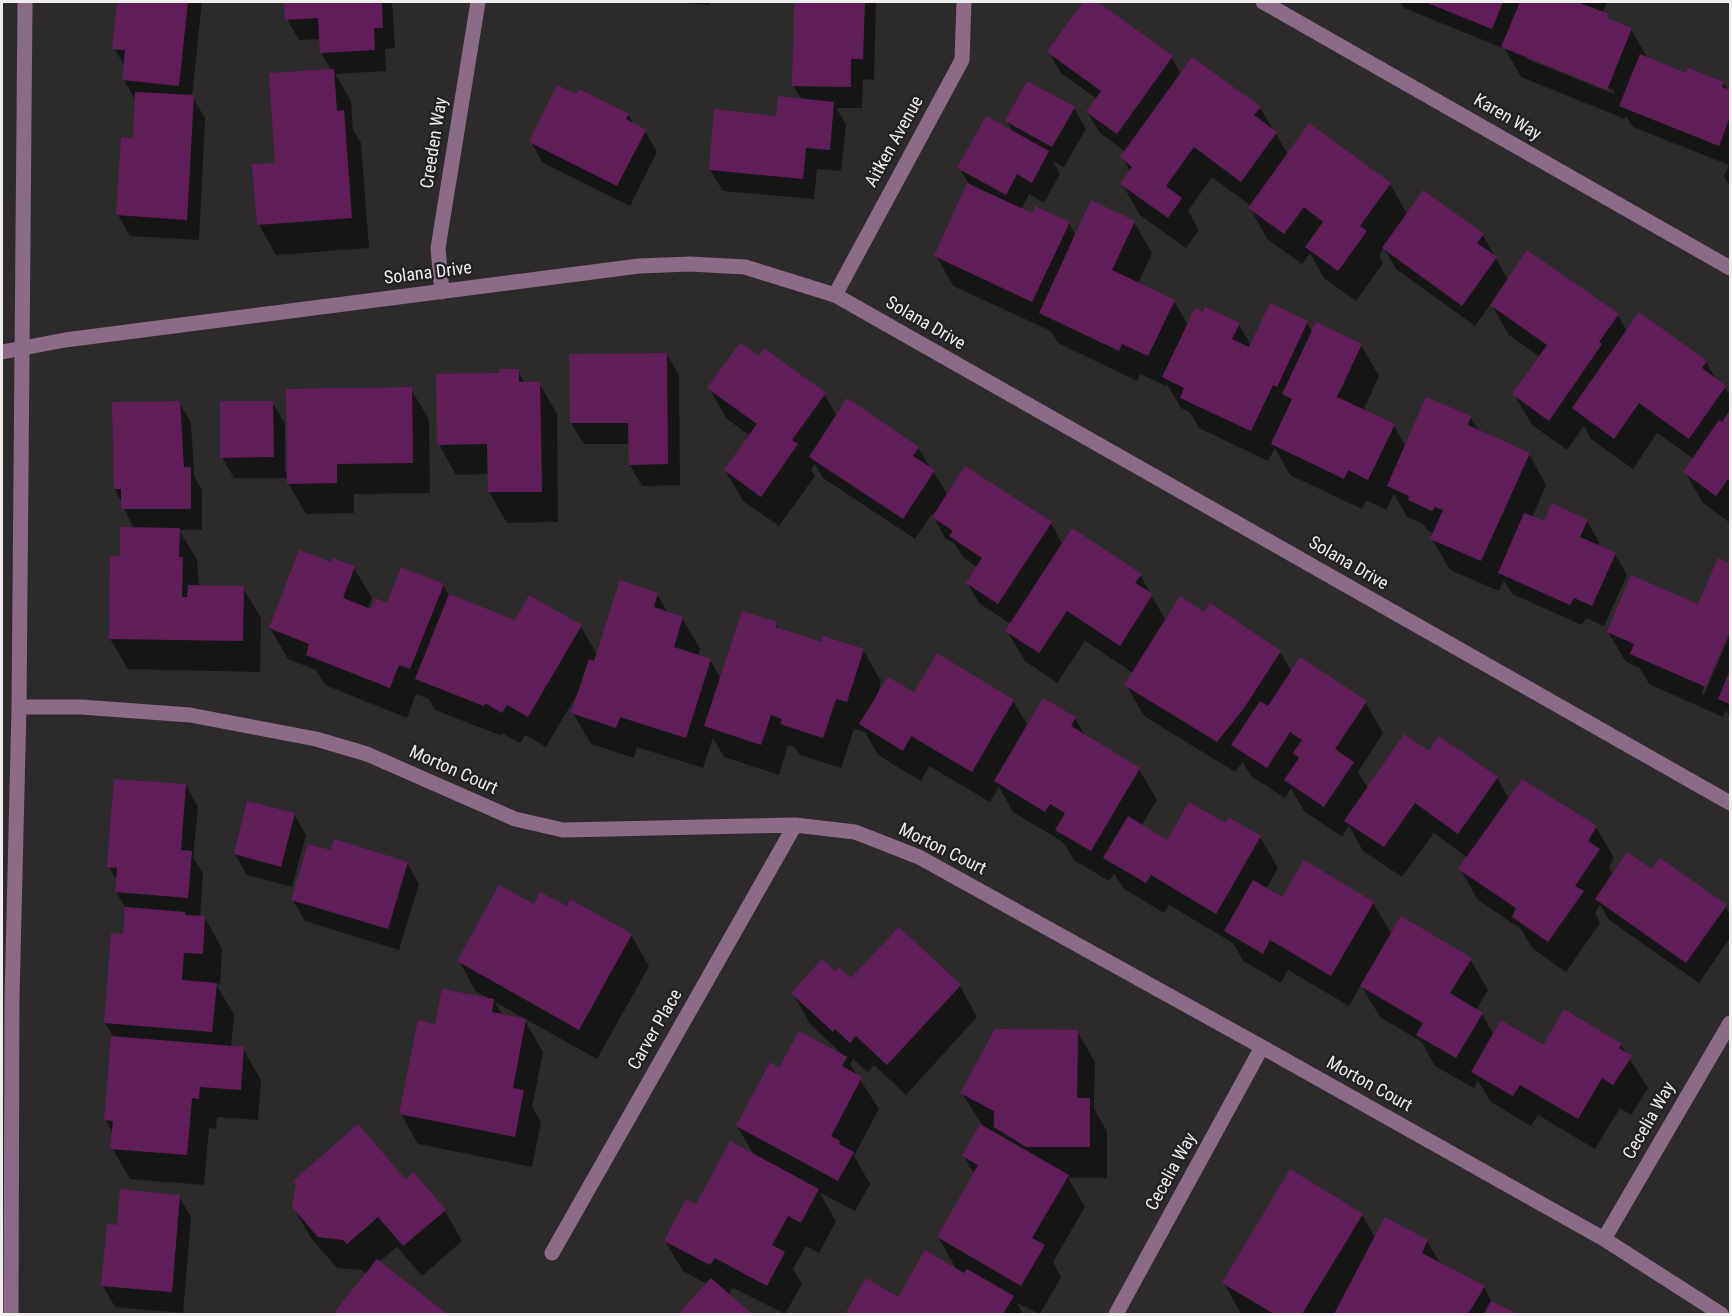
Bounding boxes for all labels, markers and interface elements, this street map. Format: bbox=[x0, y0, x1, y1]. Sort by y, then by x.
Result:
street label: Karen Way bbox=[1469, 90, 1545, 146]
street label: Aitken Avenue bbox=[861, 93, 929, 191]
street label: Creeden Way bbox=[417, 96, 453, 190]
street label: Solana Drive bbox=[383, 258, 473, 290]
street label: Solana Drive bbox=[881, 293, 969, 355]
street label: Solana Drive bbox=[1304, 533, 1392, 595]
street label: Morton Court bbox=[405, 742, 501, 800]
street label: Morton Court bbox=[895, 820, 989, 880]
street label: Carver Place bbox=[624, 986, 688, 1074]
street label: Morton Court bbox=[1322, 1053, 1416, 1117]
street label: Cecelia Way bbox=[1619, 1078, 1681, 1164]
street label: Cecelia Way bbox=[1142, 1129, 1202, 1215]

